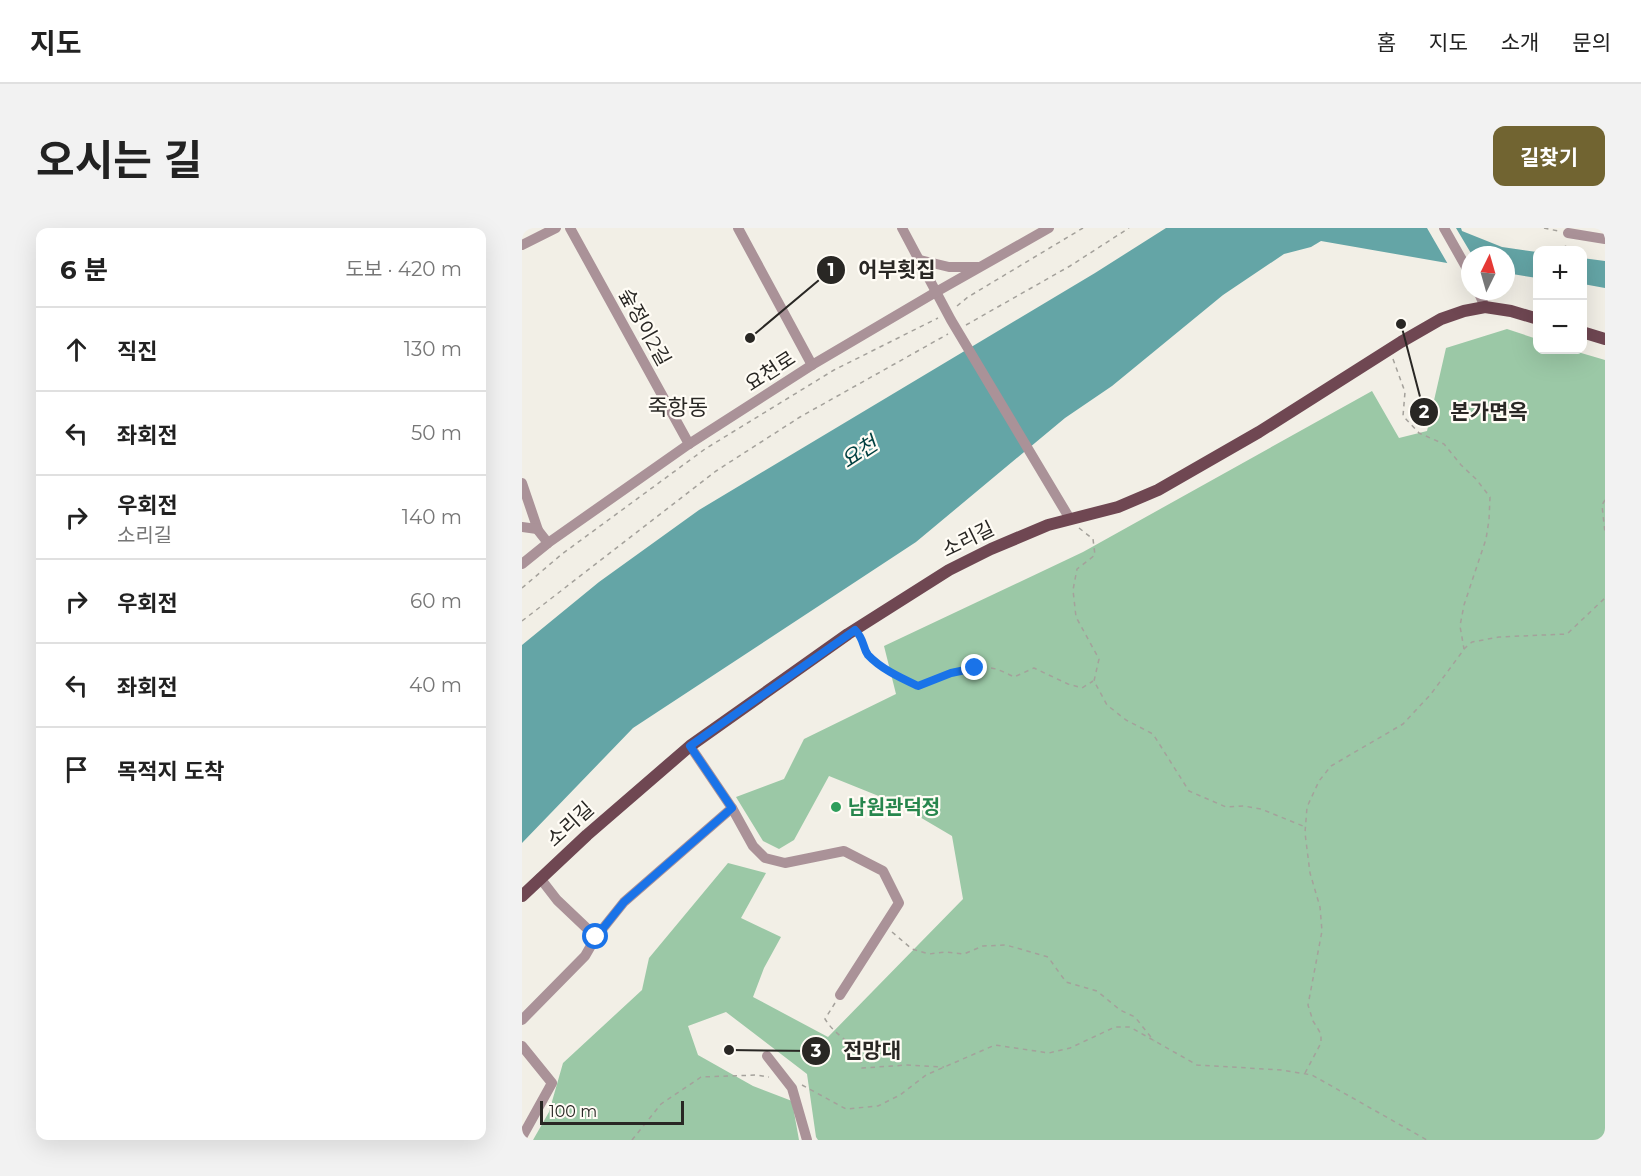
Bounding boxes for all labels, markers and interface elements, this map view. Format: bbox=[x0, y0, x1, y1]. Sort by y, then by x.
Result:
text: 지도 bbox=[30, 26, 82, 60]
text: 홈 bbox=[1377, 30, 1396, 55]
text: 지도 bbox=[1429, 30, 1468, 55]
text: 소개 bbox=[1501, 30, 1539, 55]
text: 문의 bbox=[1572, 30, 1611, 55]
button: 길찾기 bbox=[1493, 126, 1605, 186]
text: 오시는 길 bbox=[36, 134, 202, 186]
north arrow bbox=[1461, 246, 1515, 300]
map controls bbox=[1533, 246, 1587, 354]
button: + bbox=[1533, 246, 1587, 300]
callout: 어부횟집 bbox=[816, 251, 947, 290]
text: 6 분 bbox=[60, 254, 108, 286]
text: 도보 · 420 m bbox=[345, 257, 462, 281]
text: 어부횟집 bbox=[858, 257, 936, 282]
text: 1 bbox=[827, 259, 835, 281]
street label: 숲정이2길 bbox=[614, 284, 676, 370]
button: − bbox=[1533, 300, 1587, 354]
icon: ahead bbox=[60, 333, 93, 366]
text: 130 m bbox=[404, 337, 462, 361]
text: 직진 bbox=[117, 338, 157, 365]
street label: 요천로 bbox=[740, 346, 800, 396]
callout: 본가면옥 bbox=[1409, 392, 1540, 431]
district label: 죽항동 bbox=[648, 394, 708, 421]
text: 본가면옥 bbox=[1450, 399, 1528, 424]
text: 2 bbox=[1419, 401, 1430, 423]
icon: left bbox=[60, 417, 93, 450]
text: 50 m bbox=[411, 421, 462, 445]
text: 좌회전 bbox=[117, 422, 178, 449]
water label: 요천 bbox=[836, 430, 884, 473]
text: 우회전 bbox=[117, 492, 178, 519]
icon: right bbox=[60, 501, 93, 534]
text: 140 m bbox=[402, 505, 462, 529]
street label: 소리길 bbox=[938, 516, 998, 562]
text: 소리길 bbox=[117, 523, 172, 547]
icon: right bbox=[60, 585, 93, 618]
text: 60 m bbox=[410, 589, 462, 613]
text: 우회전 bbox=[117, 590, 178, 617]
route end bbox=[961, 654, 987, 680]
icon: left bbox=[60, 669, 93, 702]
text: 40 m bbox=[409, 673, 462, 697]
text: 좌회전 bbox=[117, 674, 178, 701]
icon: arrive bbox=[60, 753, 93, 786]
text: 목적지 도착 bbox=[117, 758, 224, 785]
place label: 남원관덕정 bbox=[848, 795, 940, 819]
street label: 소리길 bbox=[541, 797, 599, 851]
marker: 남원관덕정 bbox=[829, 800, 843, 814]
route start bbox=[582, 923, 608, 949]
callout: 전망대 bbox=[801, 1031, 913, 1070]
text: 전망대 bbox=[843, 1038, 901, 1063]
text: 3 bbox=[810, 1040, 822, 1062]
scale bar bbox=[540, 1098, 684, 1126]
text: 100 m bbox=[549, 1102, 597, 1121]

